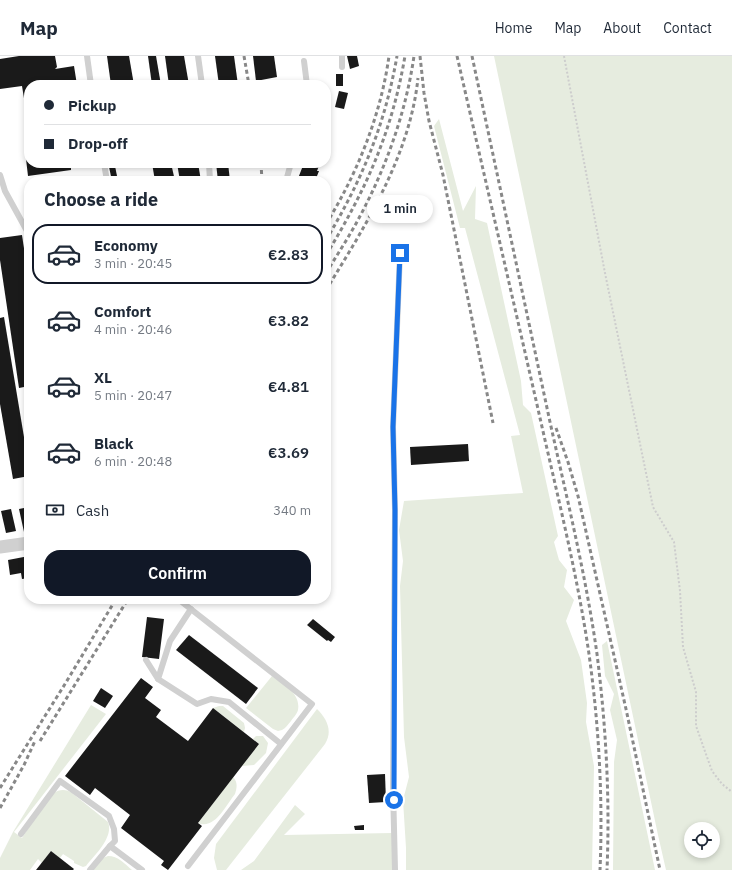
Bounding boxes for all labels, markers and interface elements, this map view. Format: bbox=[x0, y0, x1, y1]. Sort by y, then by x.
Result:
text: Map bbox=[20, 16, 58, 40]
text: Home bbox=[495, 19, 532, 37]
text: Map bbox=[554, 19, 581, 37]
text: About bbox=[603, 19, 641, 37]
text: Contact bbox=[663, 19, 712, 37]
text: Pickup bbox=[68, 96, 116, 115]
text: Drop-off bbox=[68, 134, 128, 153]
text: Choose a ride bbox=[44, 188, 158, 211]
callout: 1 min bbox=[367, 195, 433, 223]
text: 1 min bbox=[383, 200, 417, 217]
icon: car bbox=[46, 236, 82, 272]
text: Economy bbox=[94, 236, 158, 255]
route end bbox=[391, 244, 409, 262]
text: €2.83 bbox=[268, 245, 309, 264]
text: 3 min · 20:45 bbox=[94, 255, 172, 272]
icon: car bbox=[46, 302, 82, 338]
text: Comfort bbox=[94, 302, 151, 321]
text: €3.82 bbox=[268, 311, 309, 330]
text: 4 min · 20:46 bbox=[94, 321, 172, 338]
icon: car bbox=[46, 368, 82, 404]
text: XL bbox=[94, 368, 112, 387]
text: €4.81 bbox=[268, 377, 309, 396]
text: 5 min · 20:47 bbox=[94, 387, 172, 404]
icon: car bbox=[46, 434, 82, 470]
text: Black bbox=[94, 434, 134, 453]
text: €3.69 bbox=[268, 443, 309, 462]
text: 6 min · 20:48 bbox=[94, 453, 172, 470]
icon: cash bbox=[44, 499, 66, 521]
text: Cash bbox=[76, 501, 109, 520]
text: 340 m bbox=[273, 502, 311, 519]
button: Confirm bbox=[44, 550, 311, 596]
route start bbox=[385, 791, 403, 809]
map controls bbox=[684, 822, 720, 858]
button: locate bbox=[684, 822, 720, 858]

